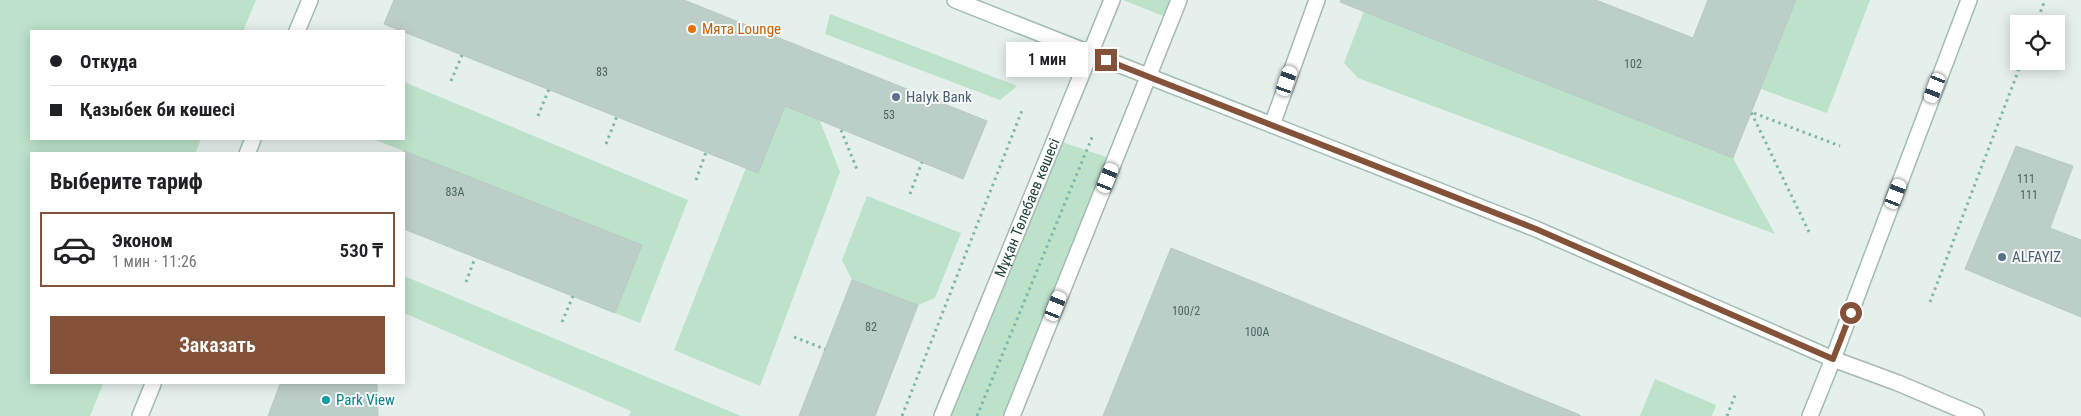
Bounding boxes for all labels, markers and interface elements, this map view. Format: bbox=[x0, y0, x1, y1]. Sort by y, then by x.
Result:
map controls bbox=[2010, 15, 2065, 70]
button: locate bbox=[2010, 15, 2065, 70]
place label: Мята Lounge bbox=[702, 20, 781, 38]
marker: Мята Lounge bbox=[686, 23, 698, 35]
callout: 1 мин bbox=[1006, 42, 1088, 78]
route end bbox=[1095, 49, 1117, 71]
text: Откуда bbox=[80, 50, 137, 73]
text: 1 мин bbox=[1028, 50, 1066, 69]
house number: 102 bbox=[1624, 57, 1642, 71]
car bbox=[1275, 64, 1298, 98]
house number: 83 bbox=[596, 65, 608, 79]
car bbox=[1922, 71, 1947, 105]
place label: Halyk Bank bbox=[906, 88, 972, 106]
marker: Halyk Bank bbox=[890, 91, 902, 103]
text: Қазыбек би көшесі bbox=[80, 98, 235, 121]
house number: 53 bbox=[883, 108, 895, 122]
street label: Мұқан Төлебаев көшесі bbox=[991, 136, 1063, 280]
car bbox=[1095, 161, 1120, 195]
text: Выберите тариф bbox=[50, 169, 203, 194]
house number: 111 bbox=[2017, 172, 2035, 186]
car bbox=[1883, 177, 1908, 211]
house number: 83А bbox=[446, 185, 464, 199]
house number: 111 bbox=[2020, 188, 2038, 202]
icon: car bbox=[52, 227, 97, 272]
text: Эконом bbox=[112, 229, 173, 252]
text: 530 ₸ bbox=[340, 239, 383, 262]
place label: ALFAYIZ bbox=[2012, 248, 2061, 266]
marker: ALFAYIZ bbox=[1996, 251, 2008, 263]
text: 1 мин · 11:26 bbox=[112, 252, 197, 271]
car bbox=[1043, 289, 1068, 323]
route start bbox=[1840, 302, 1862, 324]
house number: 100/2 bbox=[1172, 304, 1200, 318]
button: Заказать bbox=[50, 316, 385, 374]
house number: 82 bbox=[865, 320, 877, 334]
house number: 100А bbox=[1245, 325, 1269, 339]
place label: Park View bbox=[336, 391, 395, 409]
marker: Park View bbox=[320, 394, 332, 406]

